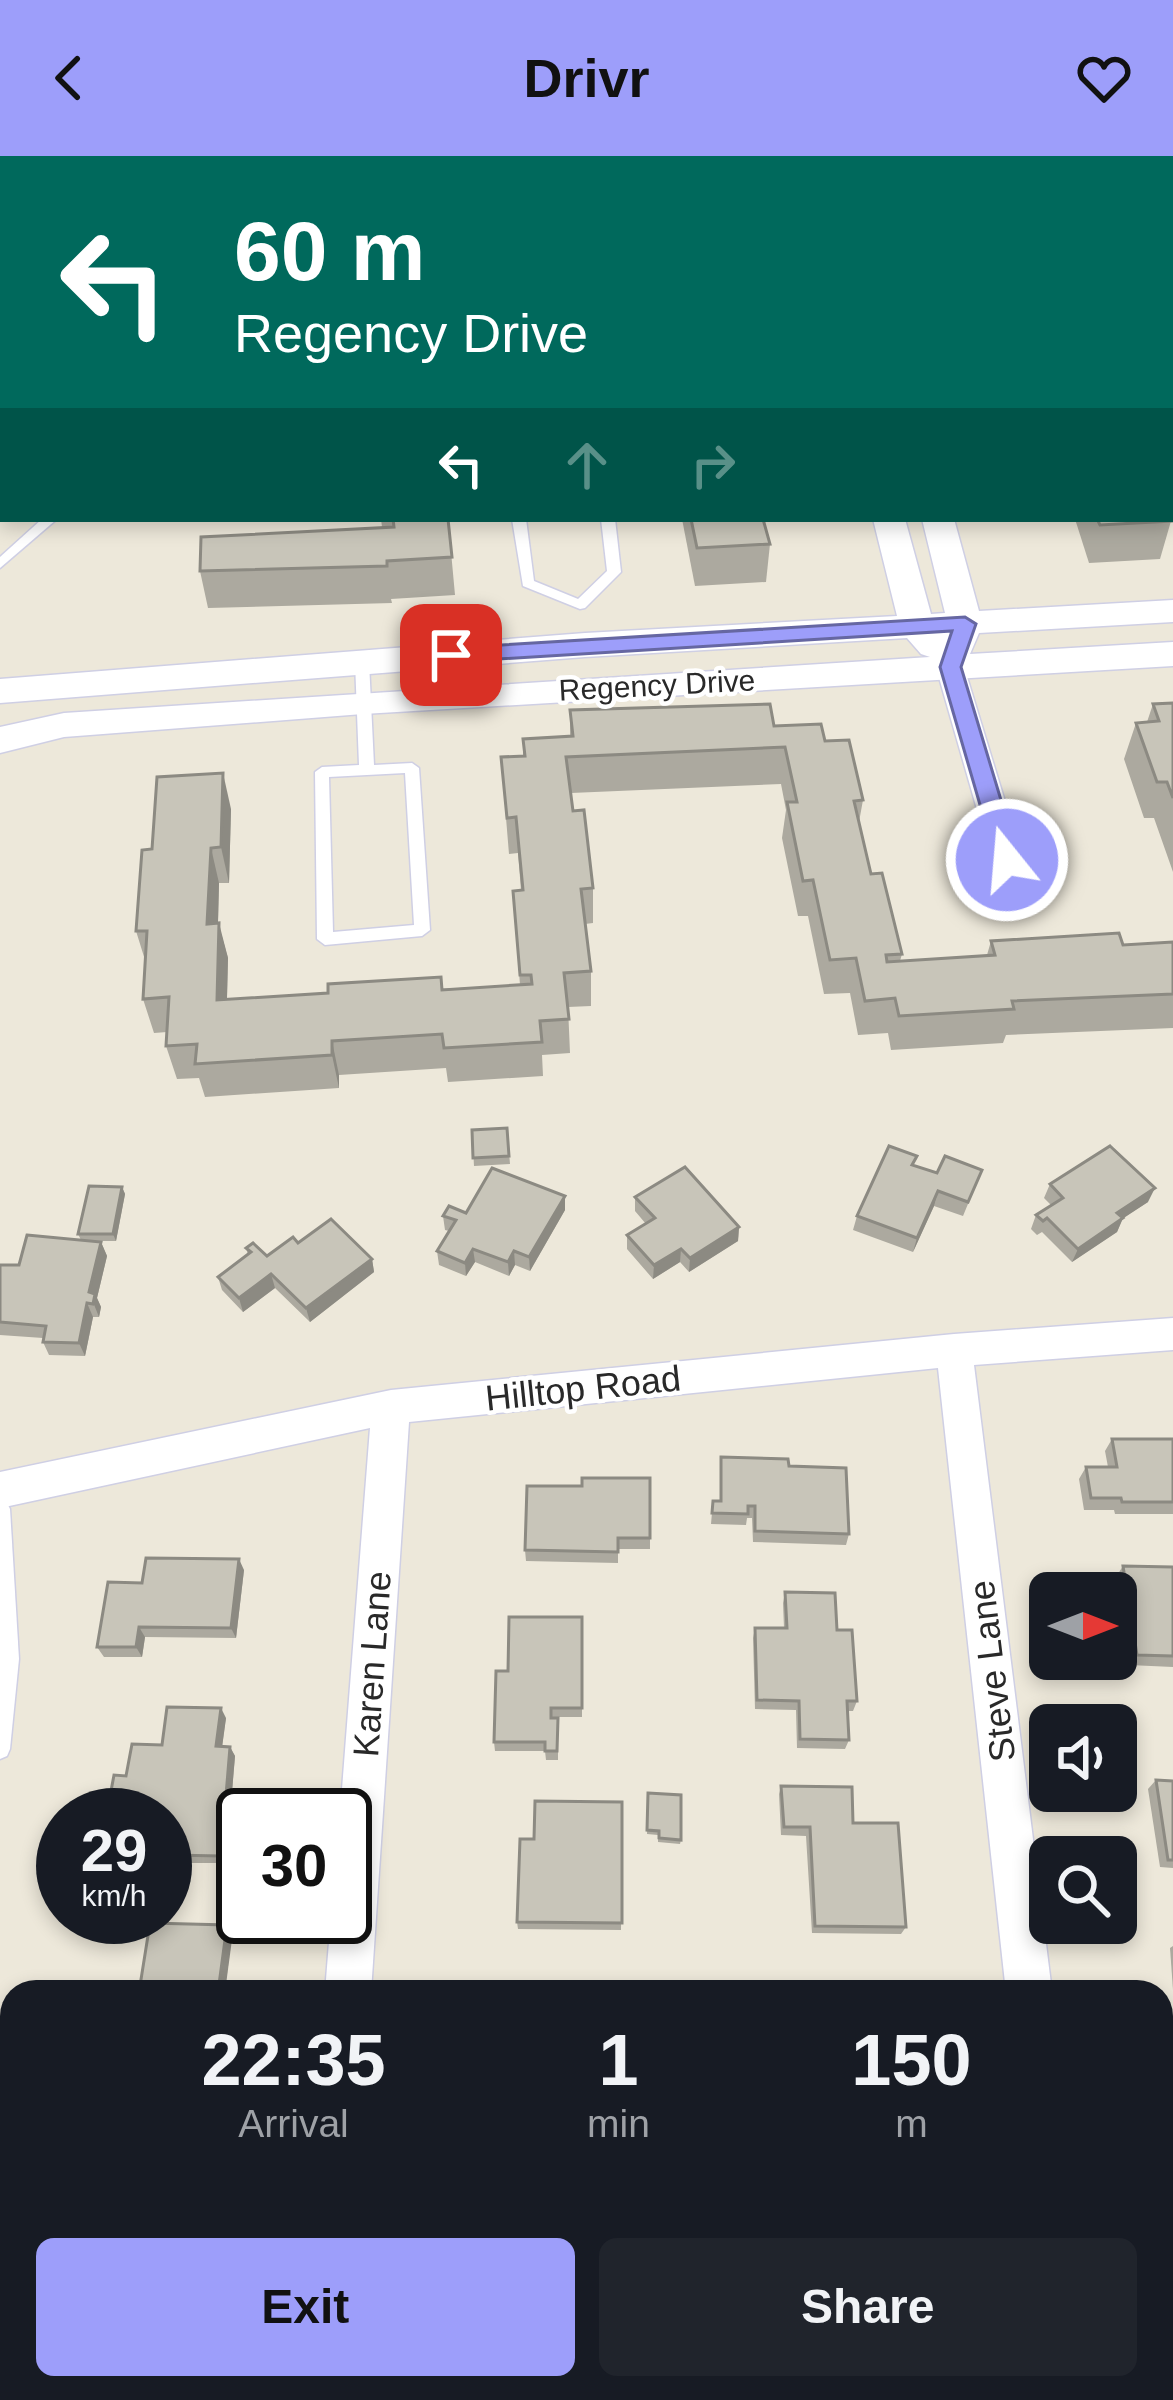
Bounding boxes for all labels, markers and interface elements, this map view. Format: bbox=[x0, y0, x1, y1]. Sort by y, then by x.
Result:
icon: back bbox=[36, 45, 102, 111]
icon: heart bbox=[1071, 45, 1137, 111]
text: Drivr bbox=[523, 48, 650, 108]
icon: left bbox=[36, 204, 192, 360]
text: 60 m bbox=[234, 204, 425, 298]
text: Regency Drive bbox=[234, 303, 588, 363]
icon: left bbox=[428, 432, 494, 498]
icon: ahead bbox=[554, 432, 620, 498]
icon: right bbox=[680, 432, 746, 498]
pin bbox=[400, 604, 502, 706]
icon: arrive bbox=[418, 622, 484, 688]
street label: Regency Drive bbox=[558, 663, 756, 707]
position arrow bbox=[944, 797, 1070, 923]
street label: Hilltop Road bbox=[483, 1357, 683, 1419]
street label: Karen Lane bbox=[345, 1570, 399, 1758]
north arrow bbox=[1029, 1572, 1137, 1680]
map controls bbox=[1029, 1572, 1137, 1944]
street label: Steve Lane bbox=[961, 1578, 1023, 1764]
button: sound bbox=[1029, 1704, 1137, 1812]
speed limit sign: 30 bbox=[216, 1788, 372, 1944]
text: 29 bbox=[81, 1817, 147, 1884]
button: search bbox=[1029, 1836, 1137, 1944]
text: km/h bbox=[81, 1879, 147, 1912]
text: 22:35 bbox=[201, 2020, 386, 2100]
text: 1 bbox=[598, 2020, 639, 2100]
text: 150 bbox=[851, 2020, 972, 2100]
text: Arrival bbox=[238, 2102, 349, 2145]
text: min bbox=[587, 2102, 650, 2145]
text: m bbox=[895, 2102, 928, 2145]
button: Exit bbox=[36, 2238, 575, 2376]
button: Share bbox=[599, 2238, 1137, 2376]

